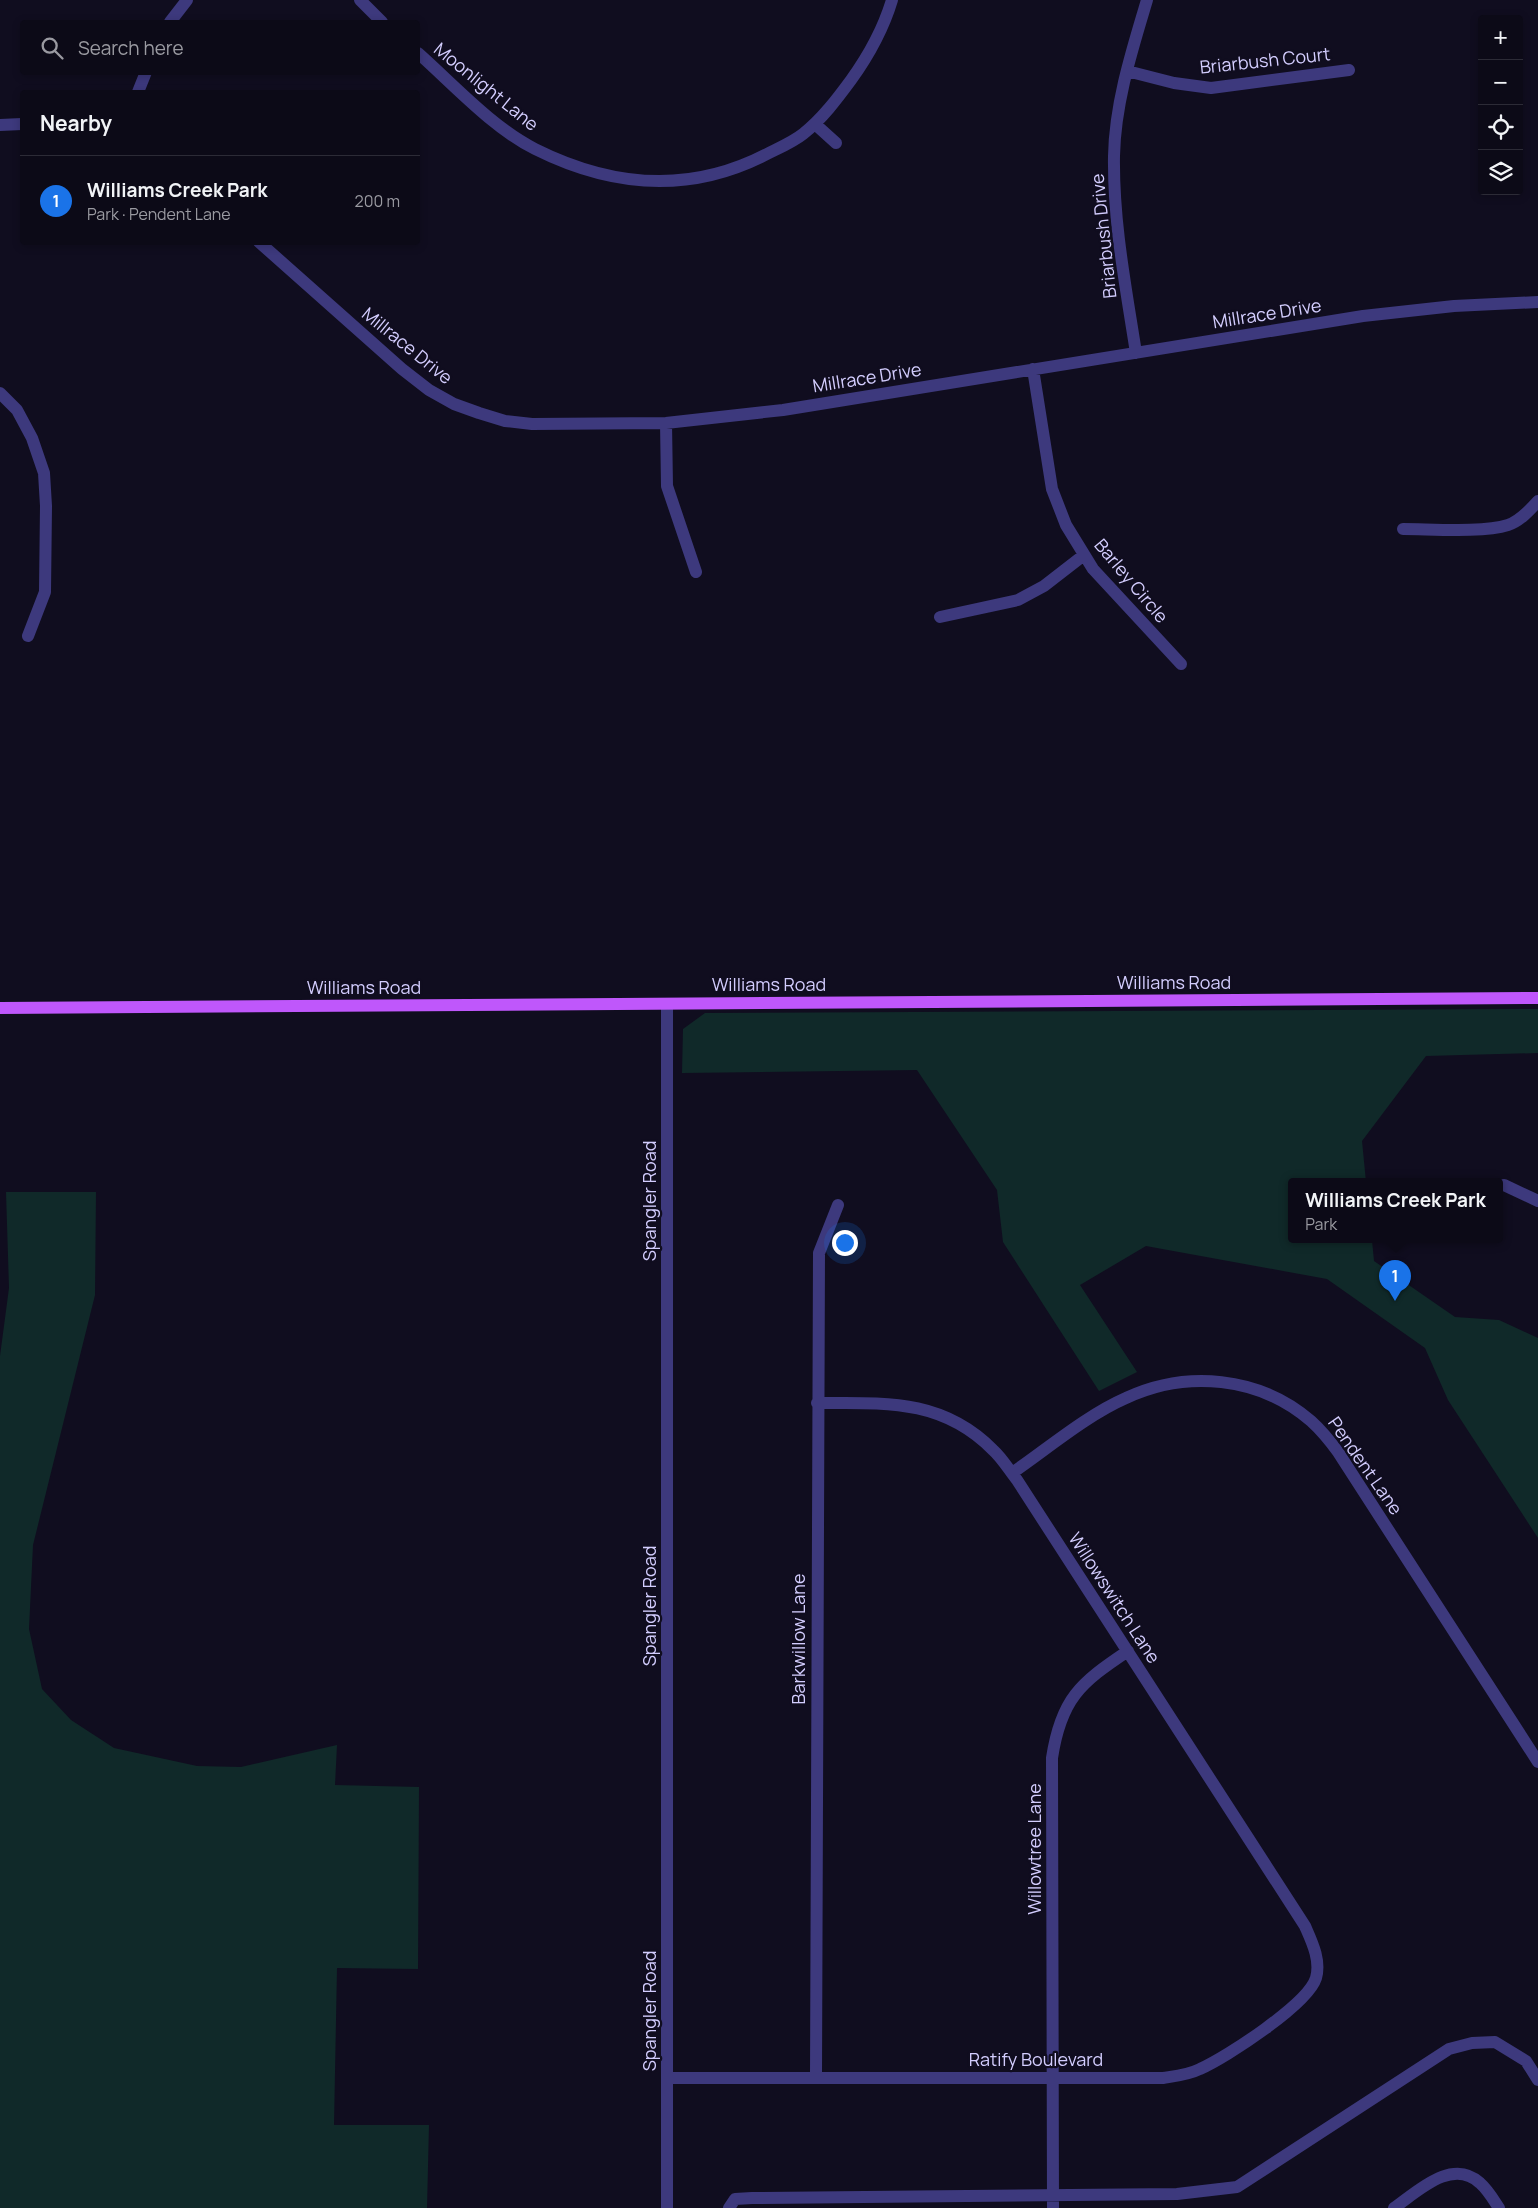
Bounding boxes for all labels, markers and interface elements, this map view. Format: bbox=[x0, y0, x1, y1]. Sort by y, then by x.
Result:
map controls bbox=[1478, 15, 1523, 195]
button: + bbox=[1478, 15, 1523, 60]
search box bbox=[20, 20, 420, 75]
icon: search bbox=[38, 34, 66, 62]
text: Search here bbox=[78, 35, 184, 61]
street label: Moonlight Lane bbox=[429, 37, 544, 136]
street label: Briarbush Court bbox=[1198, 41, 1331, 79]
button: − bbox=[1478, 60, 1523, 105]
button: locate bbox=[1478, 105, 1523, 150]
text: Nearby bbox=[40, 109, 112, 137]
button: layers bbox=[1478, 150, 1523, 195]
street label: Briarbush Drive bbox=[1085, 172, 1121, 300]
text: Williams Creek Park bbox=[87, 177, 268, 203]
text: 1 bbox=[52, 190, 60, 212]
text: 200 m bbox=[355, 190, 400, 212]
text: Park · Pendent Lane bbox=[87, 203, 231, 225]
street label: Millrace Drive bbox=[1211, 293, 1323, 333]
street label: Millrace Drive bbox=[357, 301, 458, 389]
street label: Millrace Drive bbox=[811, 357, 923, 397]
street label: Barley Circle bbox=[1089, 533, 1174, 628]
street label: Williams Road bbox=[1117, 970, 1231, 994]
street label: Williams Road bbox=[712, 972, 826, 996]
street label: Williams Road bbox=[307, 975, 421, 999]
street label: Spangler Road bbox=[637, 1141, 661, 1261]
popup bbox=[1288, 1178, 1503, 1243]
text: Williams Creek Park bbox=[1305, 1187, 1486, 1213]
text: Park bbox=[1305, 1213, 1337, 1235]
your location bbox=[832, 1230, 858, 1256]
pin: 1 bbox=[1379, 1260, 1411, 1301]
street label: Pendent Lane bbox=[1323, 1412, 1408, 1519]
street label: Willowswitch Lane bbox=[1064, 1527, 1166, 1667]
street label: Spangler Road bbox=[637, 1546, 661, 1666]
street label: Barkwillow Lane bbox=[786, 1574, 810, 1704]
street label: Willowtree Lane bbox=[1022, 1783, 1046, 1915]
street label: Spangler Road bbox=[637, 1951, 661, 2071]
street label: Ratify Boulevard bbox=[969, 2047, 1103, 2071]

